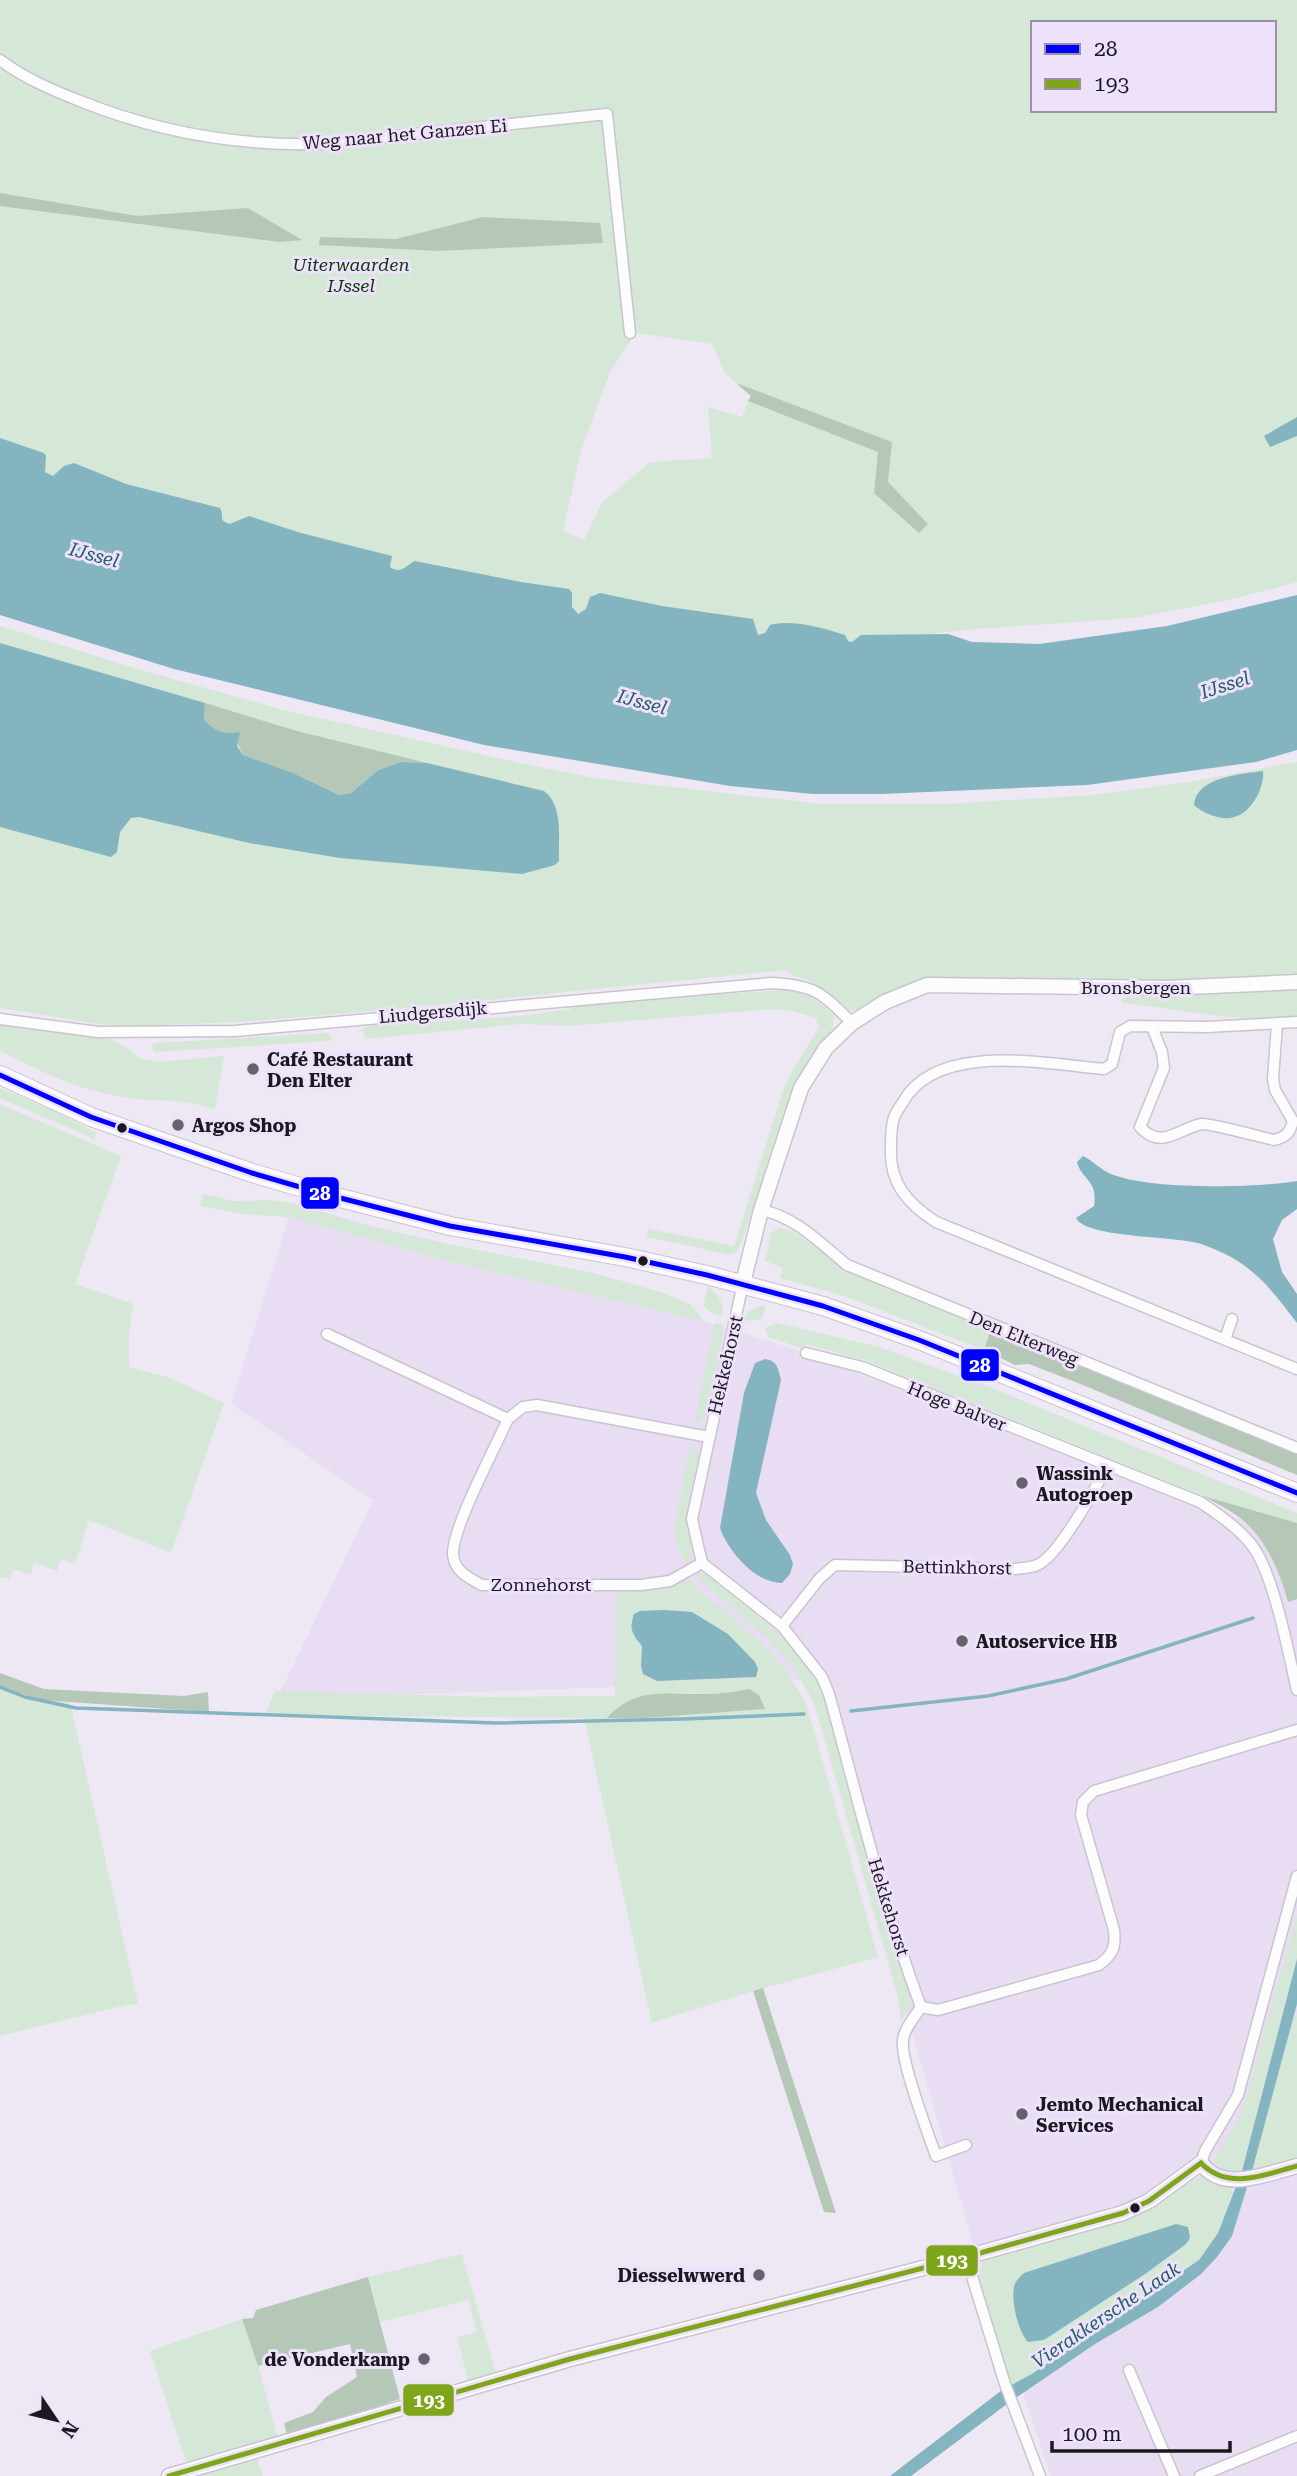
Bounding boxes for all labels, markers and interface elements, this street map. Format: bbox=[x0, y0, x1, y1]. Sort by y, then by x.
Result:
legend bbox=[1031, 21, 1276, 112]
text: 28 bbox=[1094, 37, 1118, 61]
text: 193 bbox=[1094, 72, 1129, 96]
street label: Weg naar het Ganzen Ei bbox=[302, 115, 508, 153]
park label: Uiterwaarden IJssel bbox=[293, 254, 410, 296]
water label: IJssel bbox=[66, 537, 122, 573]
water label: IJssel bbox=[1197, 666, 1253, 704]
water label: IJssel bbox=[614, 684, 670, 720]
street label: Bronsbergen bbox=[1081, 977, 1192, 998]
street label: Liudgersdijk bbox=[378, 997, 488, 1027]
place label: Café Restaurant Den Elter bbox=[267, 1049, 413, 1091]
marker: Café Restaurant Den Elter bbox=[245, 1061, 261, 1077]
place label: Argos Shop bbox=[192, 1115, 296, 1136]
marker: Argos Shop bbox=[170, 1117, 186, 1133]
unlabelled marker bbox=[115, 1121, 129, 1135]
line badge: 28 bbox=[300, 1176, 340, 1210]
text: 28 bbox=[309, 1182, 331, 1205]
unlabelled marker bbox=[636, 1254, 650, 1268]
street label: Den Elterweg bbox=[966, 1307, 1082, 1370]
street label: Hekkehorst bbox=[703, 1313, 747, 1417]
line badge: 28 bbox=[960, 1348, 1000, 1382]
text: 28 bbox=[969, 1354, 991, 1377]
street label: Hoge Balver bbox=[905, 1377, 1009, 1435]
place label: Wassink Autogroep bbox=[1036, 1463, 1133, 1505]
marker: Wassink Autogroep bbox=[1014, 1475, 1030, 1491]
street label: Bettinkhorst bbox=[902, 1556, 1012, 1578]
street label: Zonnehorst bbox=[491, 1574, 592, 1595]
place label: Autoservice HB bbox=[976, 1631, 1117, 1652]
marker: Autoservice HB bbox=[954, 1633, 970, 1649]
street label: Hekkehorst bbox=[864, 1855, 914, 1959]
place label: Jemto Mechanical Services bbox=[1036, 2094, 1204, 2136]
marker: Jemto Mechanical Services bbox=[1014, 2106, 1030, 2122]
unlabelled marker bbox=[1128, 2201, 1142, 2215]
line badge: 193 bbox=[925, 2244, 979, 2277]
text: 193 bbox=[936, 2249, 968, 2272]
water label: Vierakkersche Laak bbox=[1027, 2256, 1185, 2373]
place label: Diesselwwerd bbox=[618, 2265, 745, 2286]
marker: Diesselwwerd bbox=[751, 2267, 767, 2283]
place label: de Vonderkamp bbox=[264, 2349, 410, 2370]
marker: de Vonderkamp bbox=[416, 2351, 432, 2367]
line badge: 193 bbox=[402, 2383, 455, 2417]
north arrow bbox=[21, 2385, 91, 2455]
text: 193 bbox=[413, 2389, 445, 2412]
scale bar bbox=[1052, 2410, 1230, 2454]
text: N bbox=[56, 2417, 83, 2442]
text: 100 m bbox=[1062, 2422, 1122, 2446]

